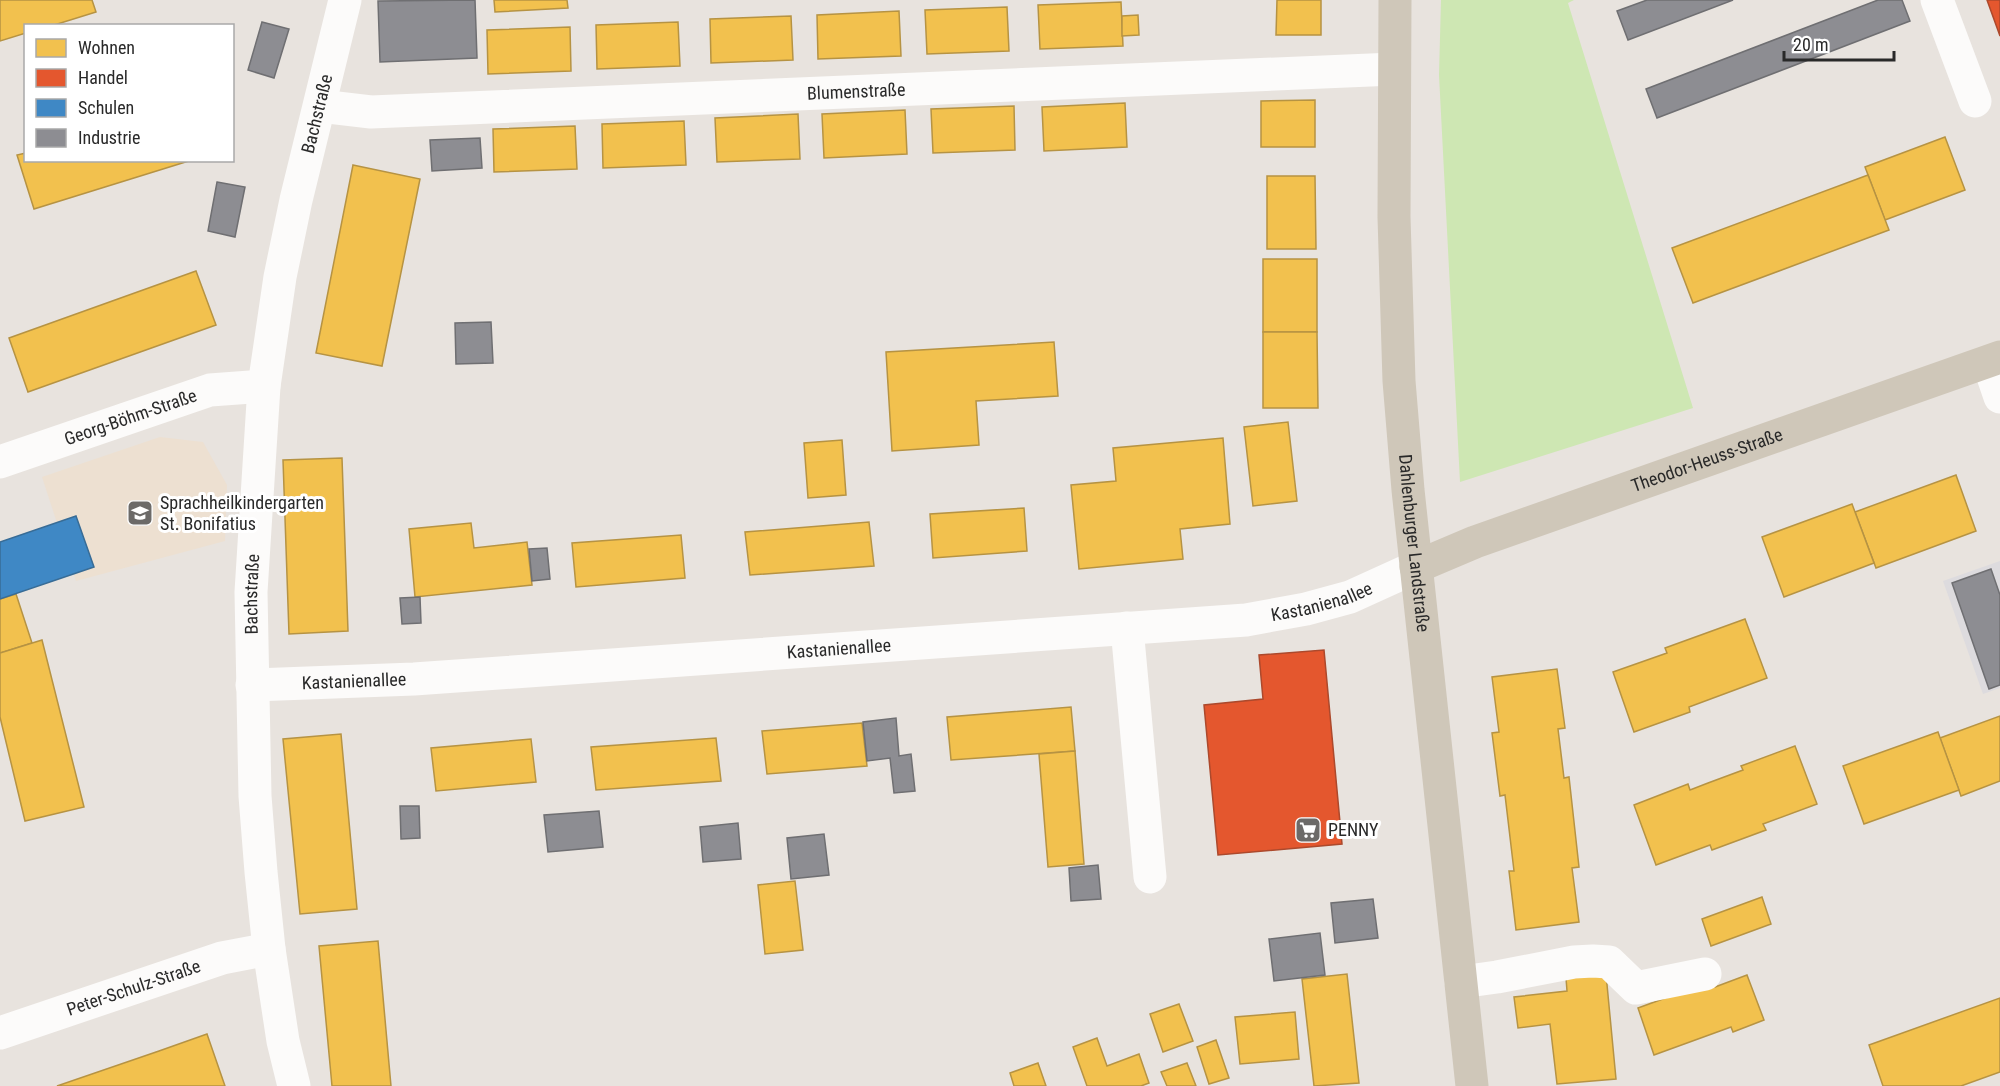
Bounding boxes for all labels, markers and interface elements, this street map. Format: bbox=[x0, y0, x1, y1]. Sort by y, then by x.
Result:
legend bbox=[24, 24, 234, 162]
scale bar bbox=[1784, 24, 1894, 62]
text: 20 m bbox=[1793, 34, 1828, 55]
text: Wohnen bbox=[78, 37, 135, 58]
text: Handel bbox=[78, 67, 128, 88]
street label: Bachstraße bbox=[297, 72, 336, 155]
street label: Blumenstraße bbox=[807, 79, 906, 104]
text: Schulen bbox=[78, 97, 134, 118]
text: Industrie bbox=[78, 127, 140, 148]
street label: Georg-Böhm-Straße bbox=[61, 384, 199, 449]
street label: Theodor-Heuss-Straße bbox=[1628, 423, 1785, 496]
street label: Dahlenburger Landstraße bbox=[1395, 453, 1434, 633]
place label: Sprachheilkindergarten St. Bonifatius bbox=[160, 492, 324, 534]
school or university icon: Sprachheilkindergarten St. Bonifatius bbox=[125, 498, 155, 528]
street label: Bachstraße bbox=[240, 553, 263, 635]
street label: Kastanienallee bbox=[1269, 577, 1375, 625]
street label: Kastanienallee bbox=[786, 634, 892, 663]
street label: Kastanienallee bbox=[301, 668, 406, 693]
supermarket icon: PENNY bbox=[1293, 815, 1323, 845]
place label: PENNY bbox=[1328, 819, 1379, 840]
street label: Peter-Schulz-Straße bbox=[64, 955, 203, 1020]

